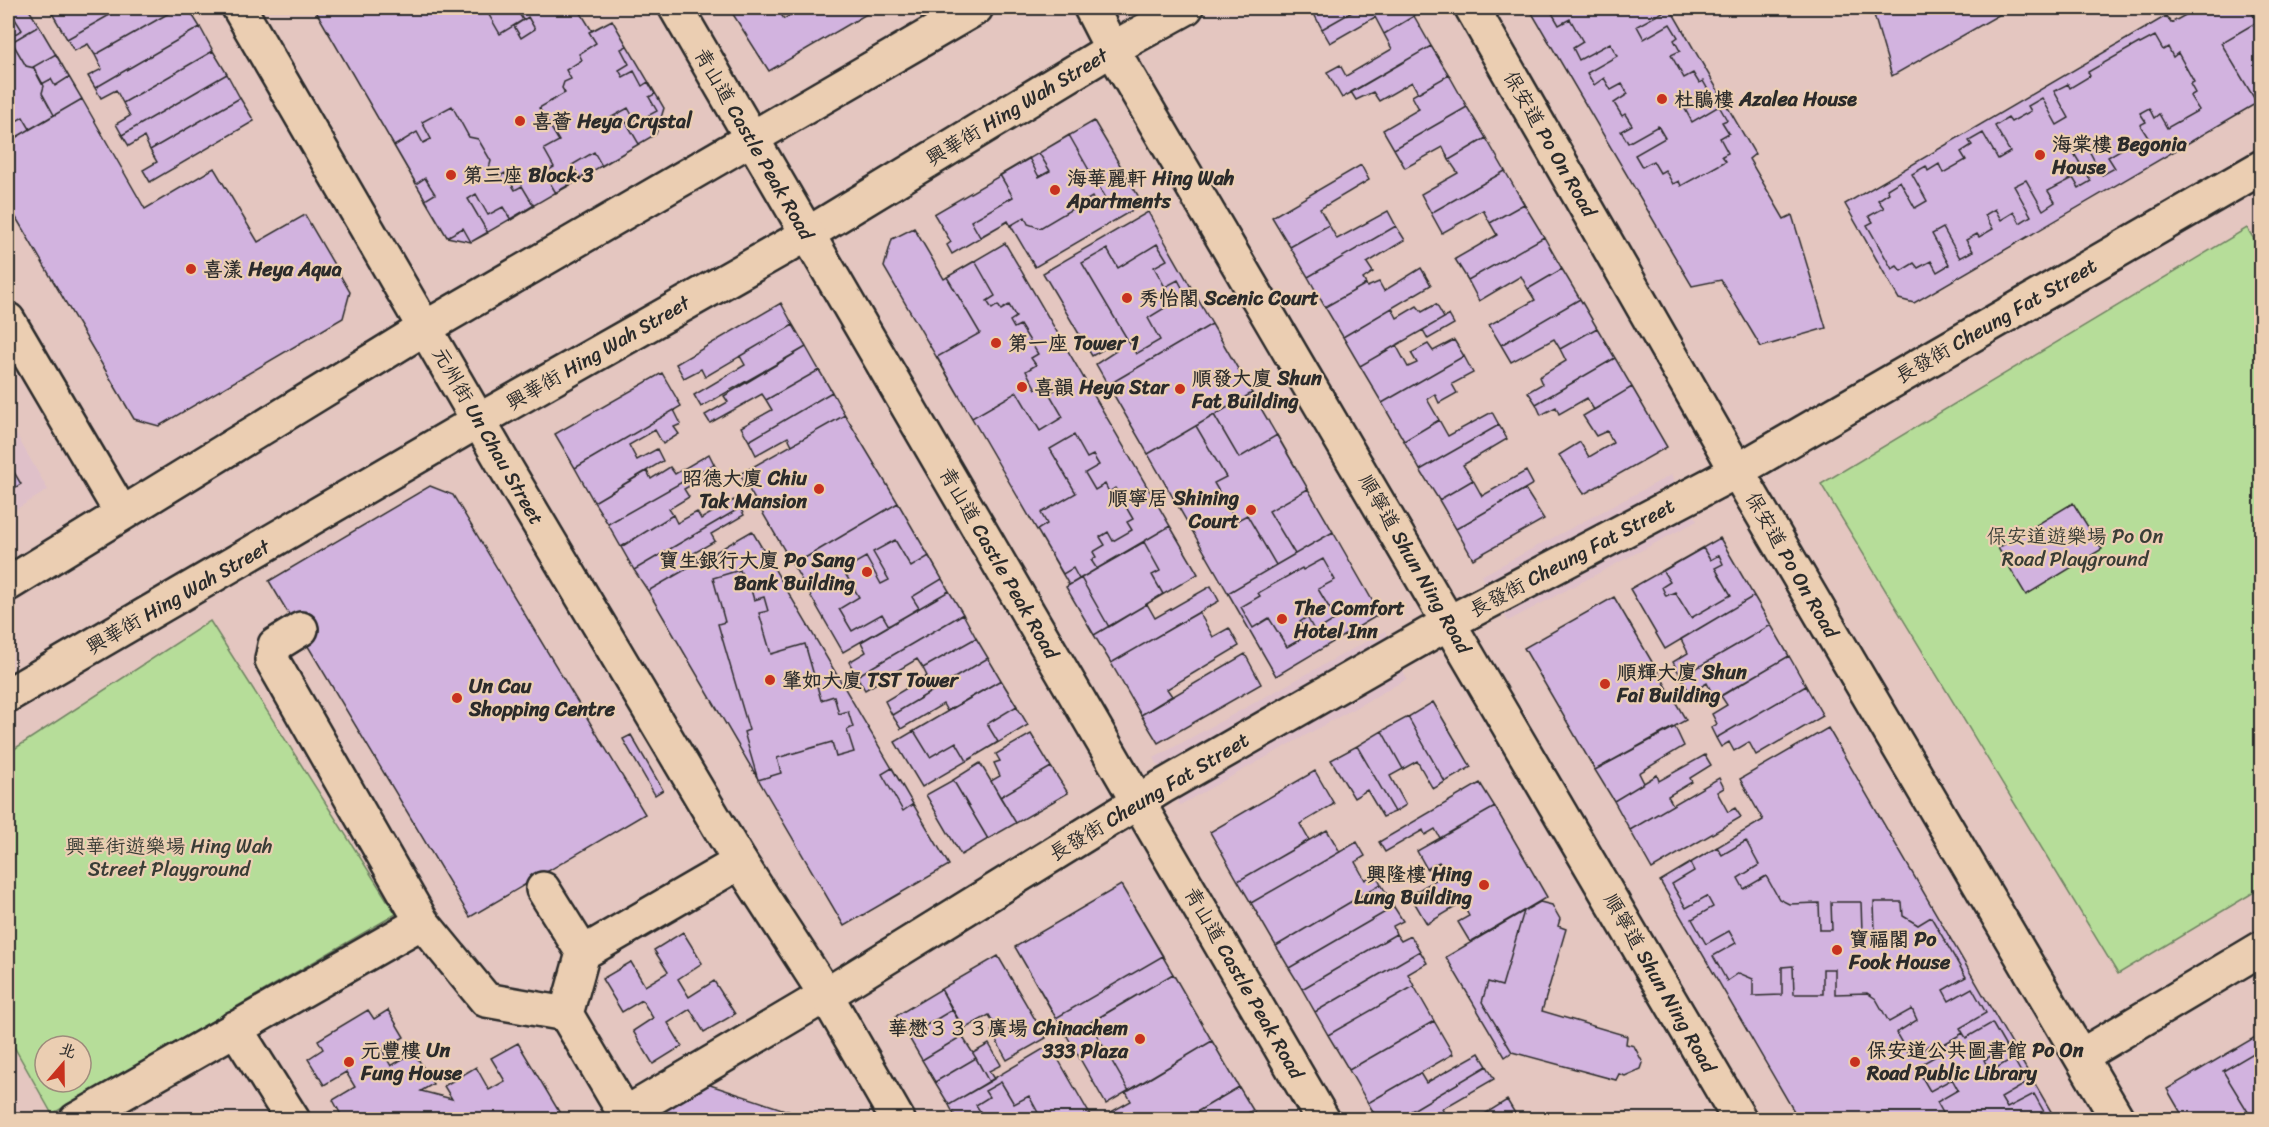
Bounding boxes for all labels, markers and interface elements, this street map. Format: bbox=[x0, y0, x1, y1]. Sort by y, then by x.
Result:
street label: 興華街 Hing Wah Street bbox=[919, 38, 1116, 176]
street label: 青山道 Castle Peak Road bbox=[685, 41, 824, 248]
street label: 保安道 Po On Road bbox=[1494, 64, 1607, 225]
place label: 杜鵑樓 Azalea House bbox=[1674, 82, 1857, 117]
marker: 杜鵑樓 Azalea House bbox=[1655, 92, 1669, 106]
place label: 喜薈 Heya Crystal bbox=[532, 104, 693, 139]
marker: 喜薈 Heya Crystal bbox=[513, 114, 527, 128]
place label: 海棠樓 Begonia House bbox=[2051, 127, 2187, 185]
marker: 海棠樓 Begonia House bbox=[2033, 148, 2047, 162]
place label: 第三座 Block 3 bbox=[463, 158, 593, 193]
place label: 海華麗軒 Hing Wah Apartments bbox=[1066, 161, 1235, 219]
marker: 第三座 Block 3 bbox=[444, 168, 458, 182]
marker: 海華麗軒 Hing Wah Apartments bbox=[1048, 183, 1062, 197]
street label: 長發街 Cheung Fat Street bbox=[1888, 248, 2104, 393]
place label: 喜漾 Heya Aqua bbox=[203, 252, 342, 287]
marker: 喜漾 Heya Aqua bbox=[184, 262, 198, 276]
place label: 秀怡閣 Scenic Court bbox=[1139, 281, 1319, 316]
street label: 興華街 Hing Wah Street bbox=[499, 285, 698, 420]
marker: 秀怡閣 Scenic Court bbox=[1120, 291, 1134, 305]
place label: 第一座 Tower 1 bbox=[1008, 326, 1139, 361]
marker: 第一座 Tower 1 bbox=[989, 336, 1003, 350]
street label: 元州街 Un Chau Street bbox=[423, 340, 553, 532]
place label: 順發大廈 Shun Fat Building bbox=[1191, 361, 1322, 419]
place label: 喜韻 Heya Star bbox=[1034, 370, 1171, 405]
marker: 喜韻 Heya Star bbox=[1015, 380, 1029, 394]
marker: 順發大廈 Shun Fat Building bbox=[1173, 382, 1187, 396]
street label: 青山道 Castle Peak Road bbox=[930, 460, 1069, 667]
place label: 昭德大廈 Chiu Tak Mansion bbox=[683, 461, 807, 519]
street label: 順寧道 Shun Ning Road bbox=[1349, 467, 1482, 662]
place label: 順寧居 Shining Court bbox=[1108, 481, 1239, 539]
marker: 昭德大廈 Chiu Tak Mansion bbox=[812, 482, 826, 496]
street label: 保安道 Po On Road bbox=[1736, 485, 1849, 646]
street label: 長發街 Cheung Fat Street bbox=[1463, 489, 1682, 627]
marker: 順寧居 Shining Court bbox=[1244, 503, 1258, 517]
park label: 保安道遊樂場 Po On Road Playground bbox=[1987, 519, 2163, 577]
street label: 興華街 Hing Wah Street bbox=[79, 529, 278, 664]
place label: 寶生銀行大廈 Po Sang Bank Building bbox=[659, 543, 855, 601]
marker: 寶生銀行大廈 Po Sang Bank Building bbox=[860, 565, 874, 579]
place label: The Comfort Hotel Inn bbox=[1293, 591, 1405, 649]
marker: The Comfort Hotel Inn bbox=[1275, 612, 1289, 626]
place label: 順輝大廈 Shun Fai Building bbox=[1616, 655, 1747, 713]
place label: 肇如大廈 TST Tower bbox=[782, 663, 960, 698]
place label: Un Cau Shopping Centre bbox=[468, 669, 616, 727]
marker: 肇如大廈 TST Tower bbox=[763, 673, 777, 687]
marker: 順輝大廈 Shun Fai Building bbox=[1598, 677, 1612, 691]
marker: Un Cau Shopping Centre bbox=[450, 691, 464, 705]
street label: 長發街 Cheung Fat Street bbox=[1042, 723, 1256, 871]
park label: 興華街遊樂場 Hing Wah Street Playground bbox=[65, 829, 273, 887]
place label: 興隆樓 Hing Lung Building bbox=[1354, 857, 1472, 915]
marker: 興隆樓 Hing Lung Building bbox=[1477, 878, 1491, 892]
street label: 青山道 Castle Peak Road bbox=[1175, 880, 1314, 1087]
street label: 順寧道 Shun Ning Road bbox=[1594, 886, 1727, 1081]
place label: 寶福閣 Po Fook House bbox=[1848, 922, 1951, 980]
marker: 寶福閣 Po Fook House bbox=[1830, 943, 1844, 957]
place label: 華懋３３３廣場 Chinachem 333 Plaza bbox=[888, 1011, 1129, 1069]
marker: 華懋３３３廣場 Chinachem 333 Plaza bbox=[1133, 1032, 1147, 1046]
place label: 元豐樓 Un Fung House bbox=[360, 1033, 463, 1091]
place label: 保安道公共圖書館 Po On Road Public Library bbox=[1866, 1033, 2084, 1091]
north arrow bbox=[33, 1034, 93, 1094]
text: 北 bbox=[55, 1034, 80, 1067]
marker: 元豐樓 Un Fung House bbox=[342, 1055, 356, 1069]
marker: 保安道公共圖書館 Po On Road Public Library bbox=[1848, 1055, 1862, 1069]

